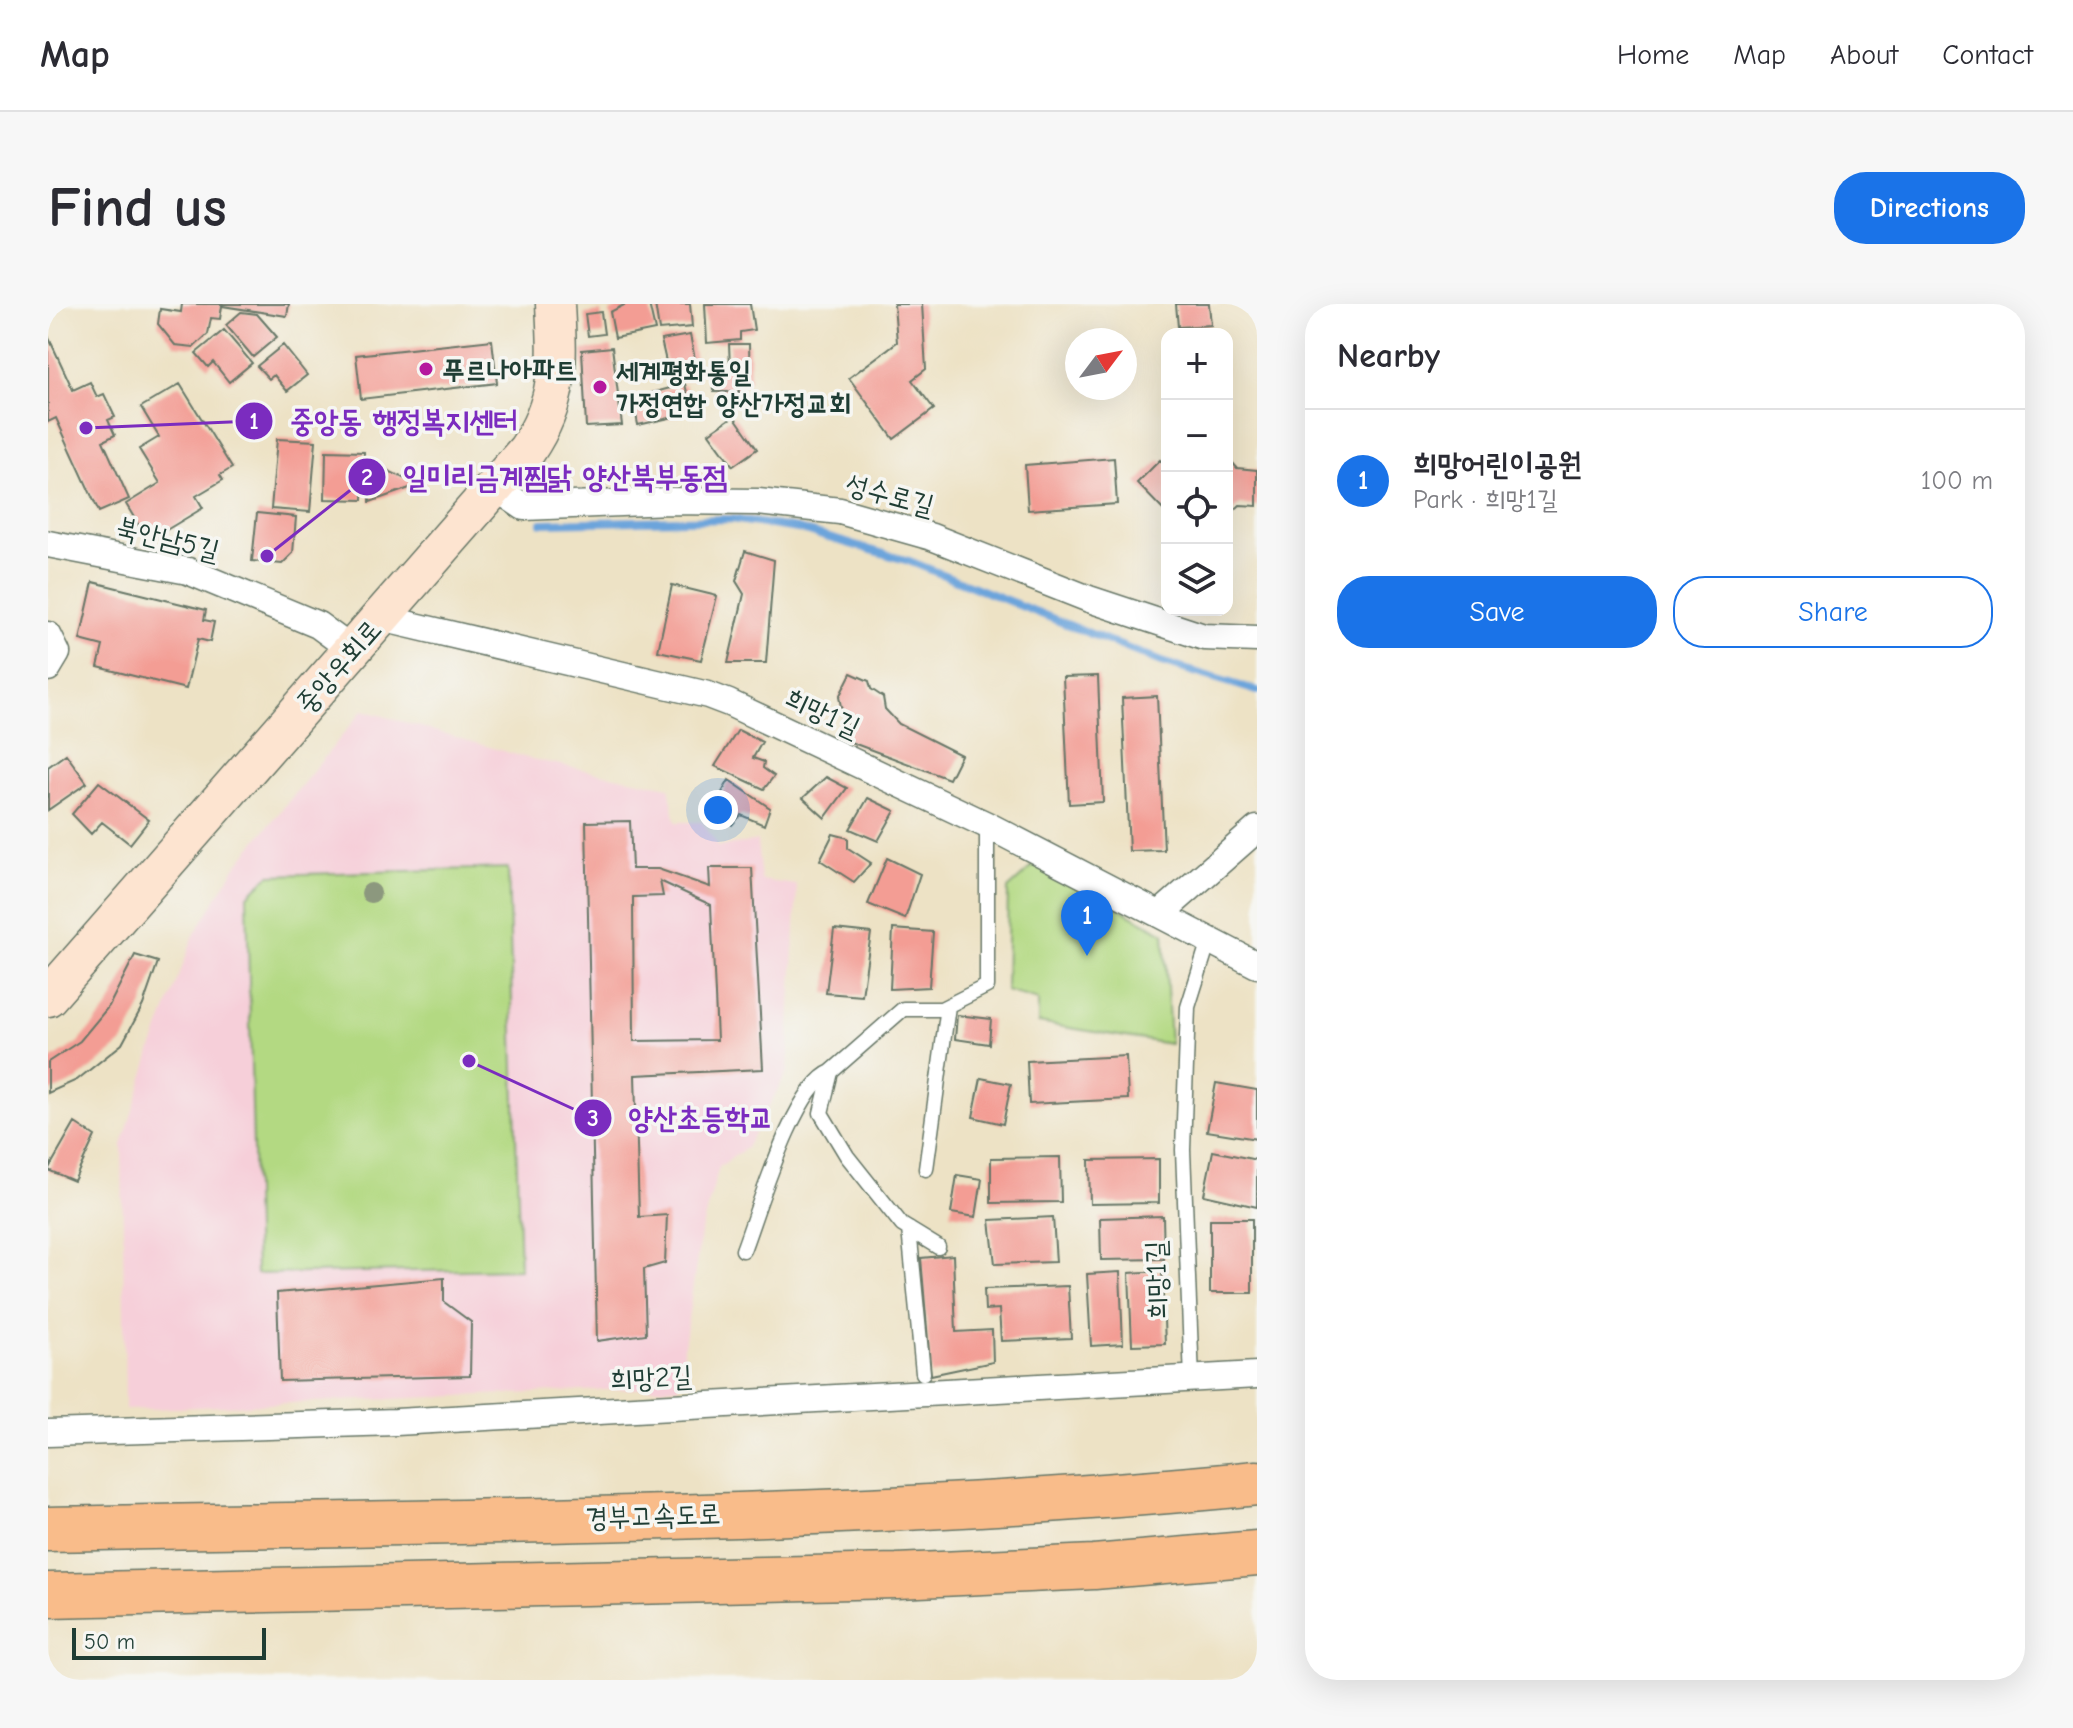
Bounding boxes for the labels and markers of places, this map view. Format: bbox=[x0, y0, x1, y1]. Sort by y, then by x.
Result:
place label: 푸르나아파트 bbox=[442, 354, 577, 386]
place label: 세계평화통일 가정연합 양산가정교회 bbox=[616, 356, 851, 420]
marker: 푸르나아파트 bbox=[417, 360, 435, 378]
marker: 세계평화통일 가정연합 양산가정교회 bbox=[591, 378, 609, 396]
callout: 중앙동 행정복지센터 bbox=[234, 394, 534, 448]
callout: 일미리금계찜닭 양산북부동점 bbox=[347, 450, 744, 504]
pin: 1 bbox=[1061, 890, 1113, 956]
callout: 양산초등학교 bbox=[573, 1091, 790, 1145]

